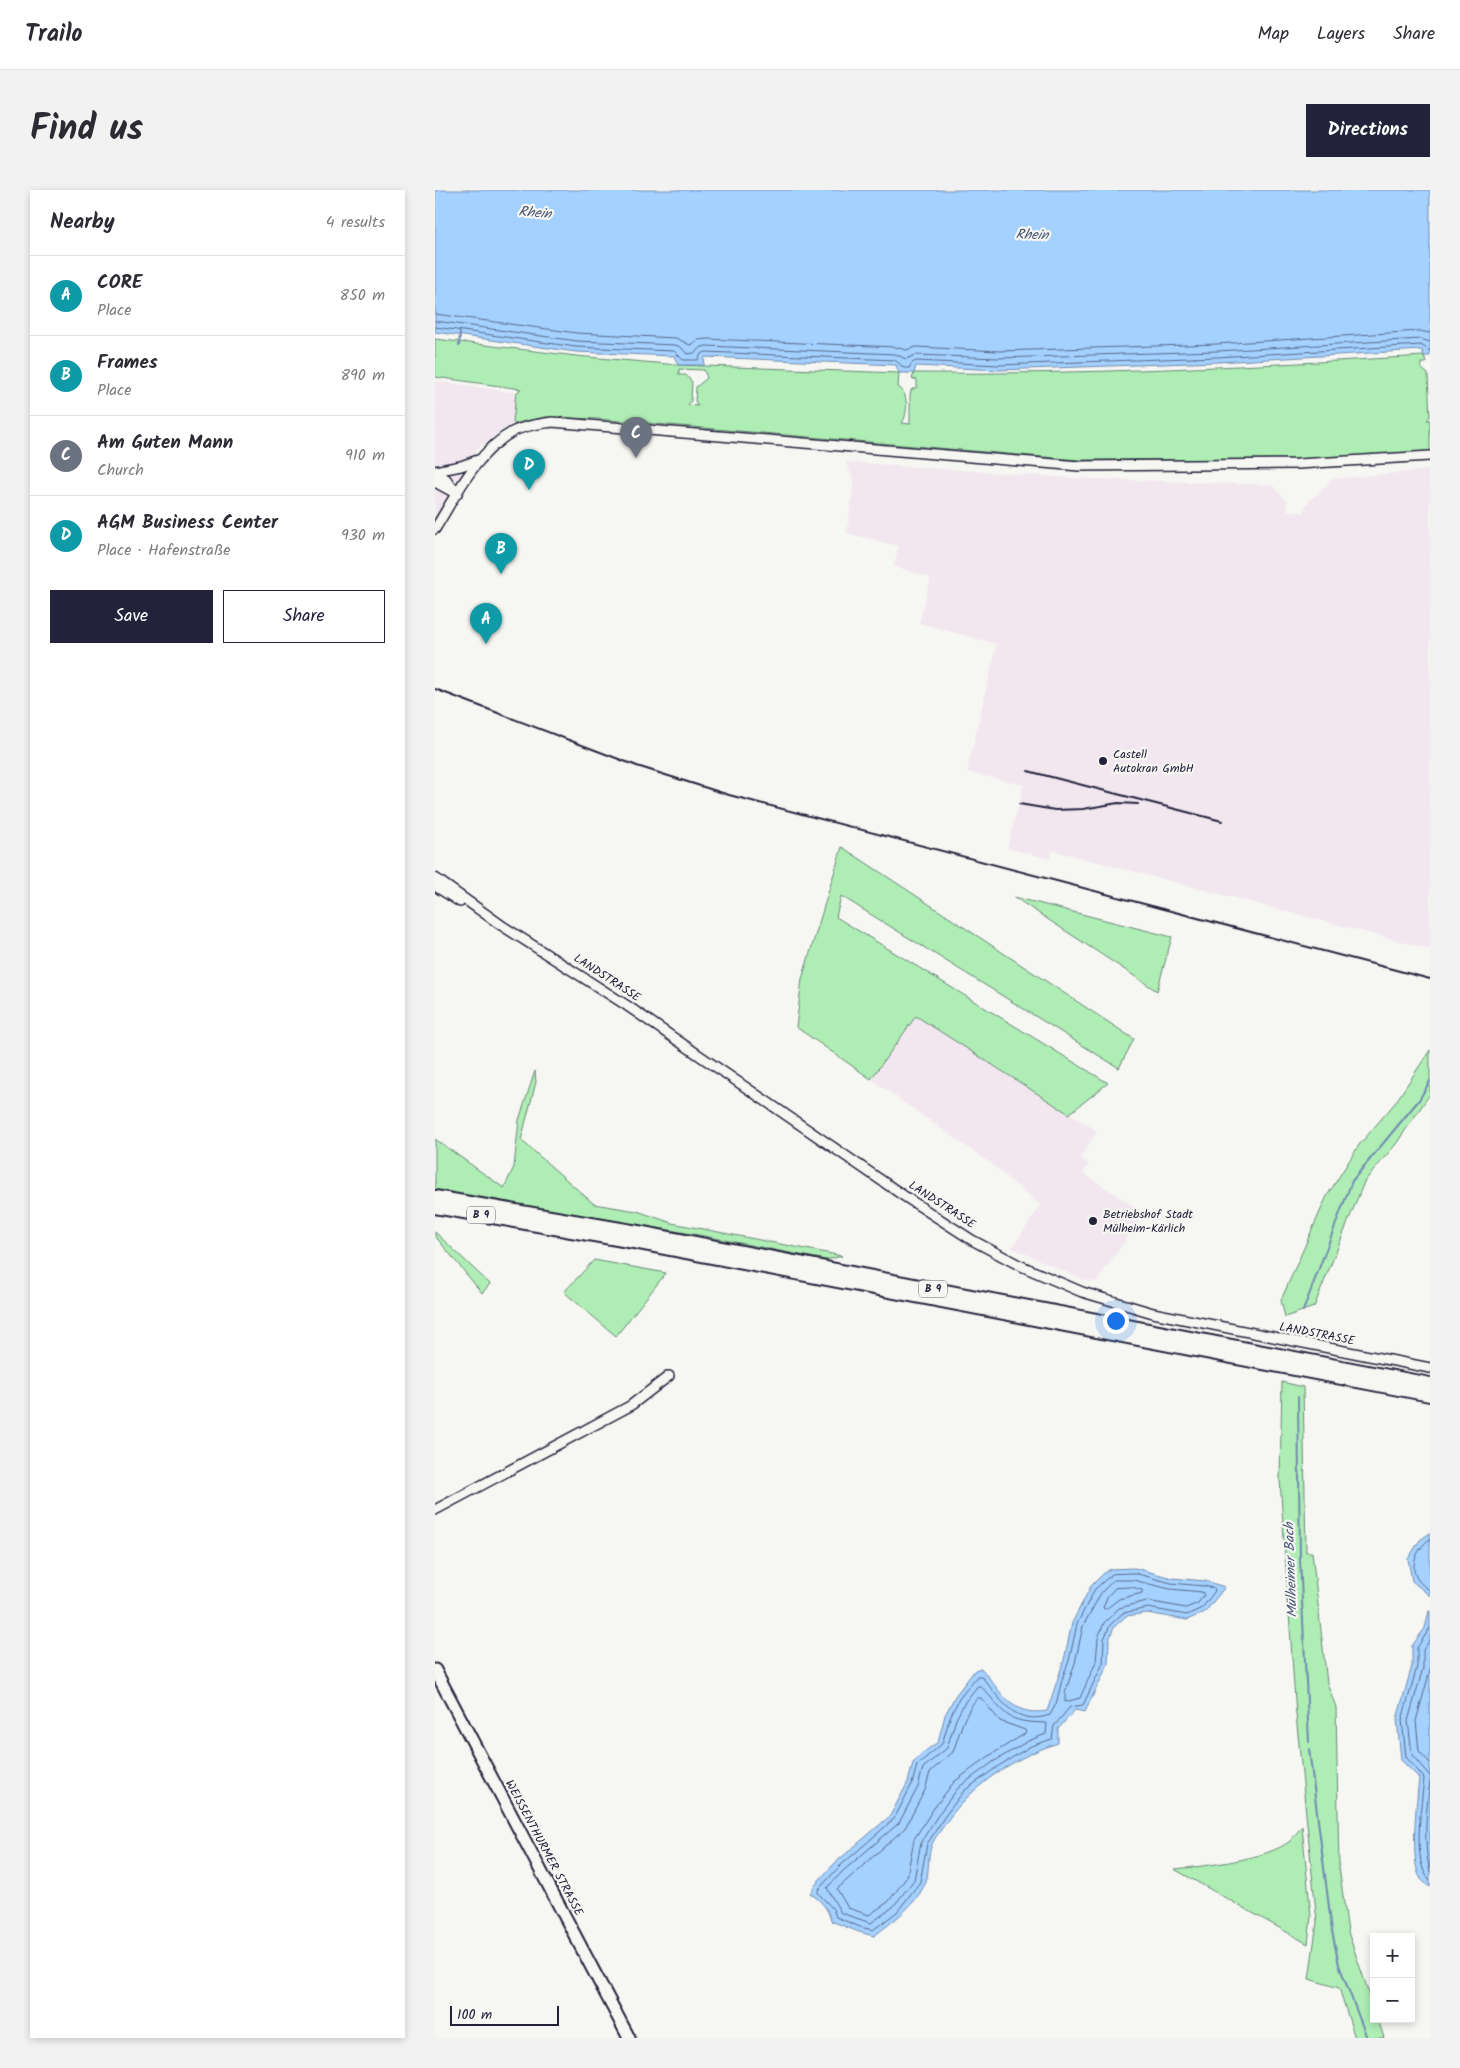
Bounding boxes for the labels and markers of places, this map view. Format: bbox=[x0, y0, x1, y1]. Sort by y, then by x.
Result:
pin: C bbox=[620, 417, 652, 458]
pin: D bbox=[513, 449, 545, 490]
pin: B bbox=[485, 533, 517, 574]
pin: A bbox=[470, 603, 502, 644]
place label: Castell Autokran GmbH bbox=[1113, 745, 1194, 778]
marker: Castell Autokran GmbH bbox=[1097, 755, 1109, 767]
place label: Betriebshof Stadt Mülheim-Kärlich bbox=[1103, 1205, 1193, 1238]
marker: Betriebshof Stadt Mülheim-Kärlich bbox=[1087, 1215, 1099, 1227]

